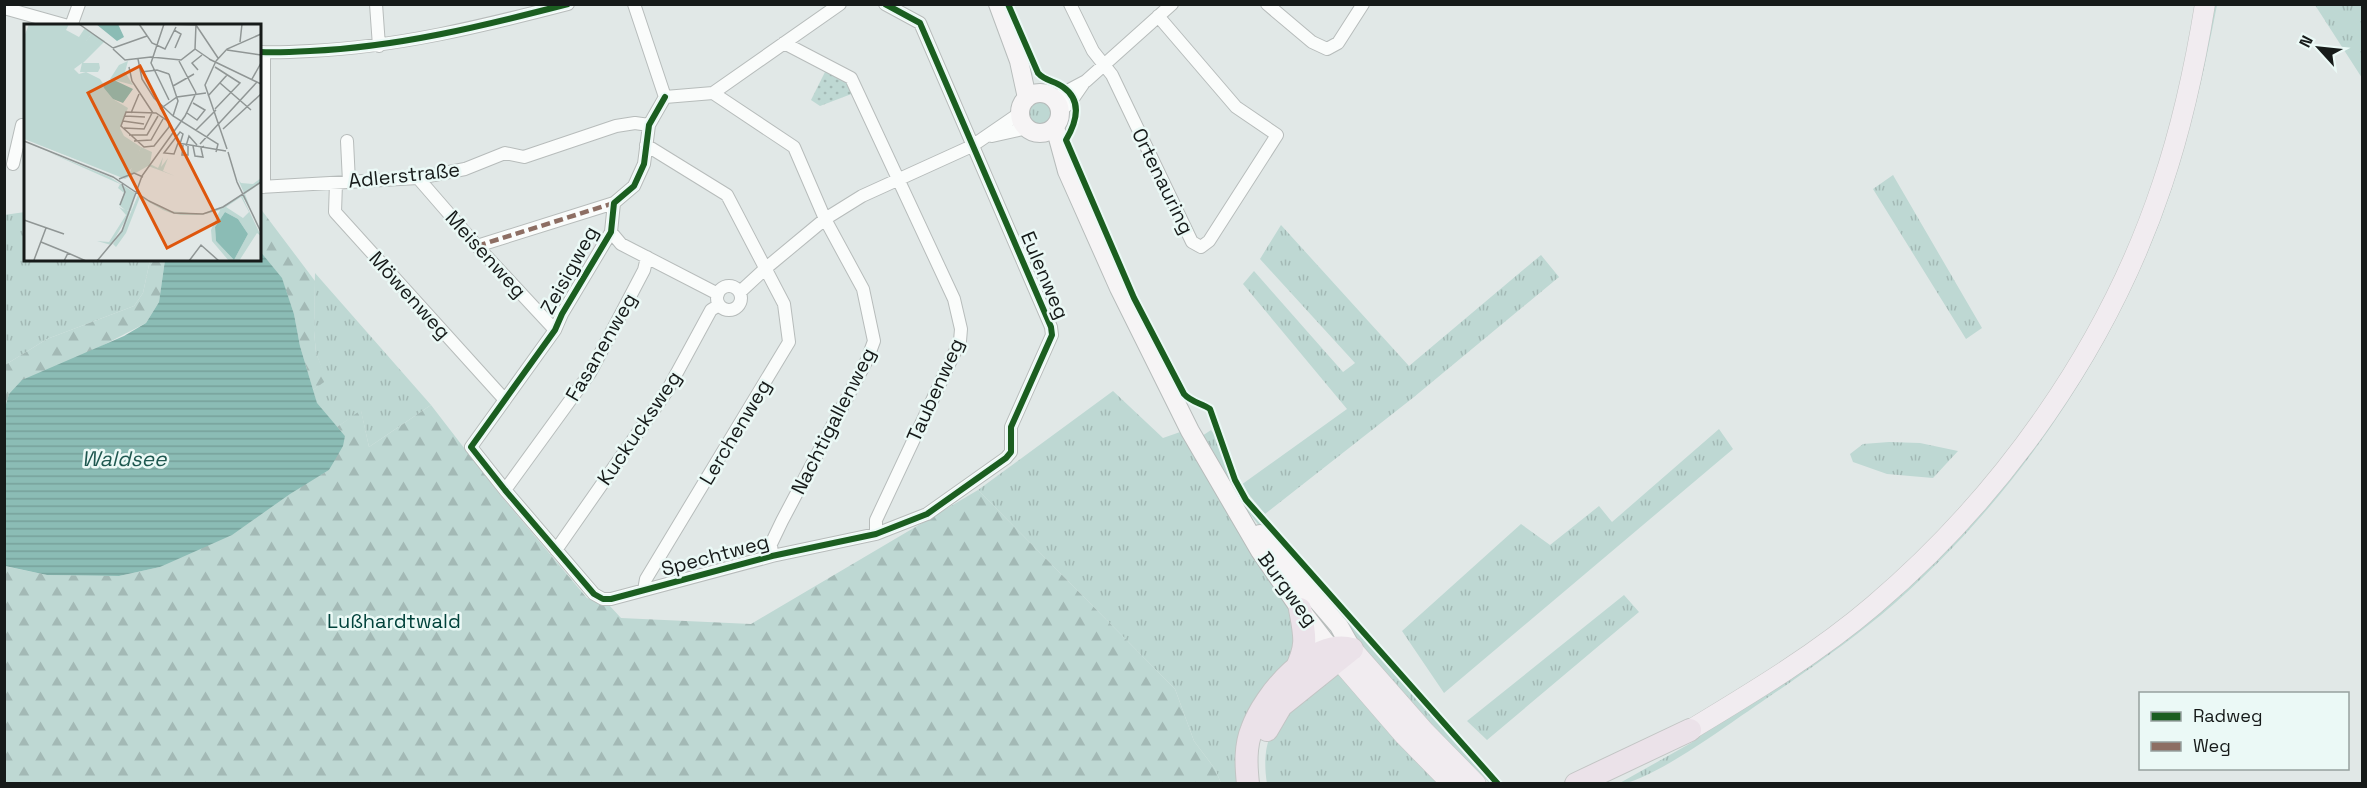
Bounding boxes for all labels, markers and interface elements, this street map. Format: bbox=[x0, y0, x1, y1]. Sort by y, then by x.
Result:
north arrow bbox=[2289, 18, 2349, 78]
inset map bbox=[24, 24, 261, 261]
text: N bbox=[2294, 32, 2318, 51]
street label: Ortenauring bbox=[1126, 124, 1200, 238]
street label: Adlerstraße bbox=[347, 156, 461, 194]
street label: Meisenweg bbox=[440, 205, 532, 303]
street label: Zeisigweg bbox=[534, 221, 604, 319]
street label: Eulenweg bbox=[1015, 227, 1075, 323]
street label: Möwenweg bbox=[364, 246, 456, 344]
street label: Fasanenweg bbox=[560, 288, 642, 406]
street label: Taubenweg bbox=[901, 334, 969, 446]
street label: Nachtigallenweg bbox=[785, 343, 881, 499]
street label: Kuckucksweg bbox=[591, 366, 687, 490]
street label: Lerchenweg bbox=[693, 374, 777, 490]
water label: Waldsee bbox=[82, 445, 168, 472]
street label: Spechtweg bbox=[658, 528, 772, 582]
street label: Burgweg bbox=[1252, 547, 1324, 631]
park label: Lußhardtwald bbox=[327, 608, 461, 634]
legend bbox=[2139, 692, 2349, 770]
text: Radweg bbox=[2193, 704, 2263, 727]
text: Weg bbox=[2193, 734, 2231, 757]

